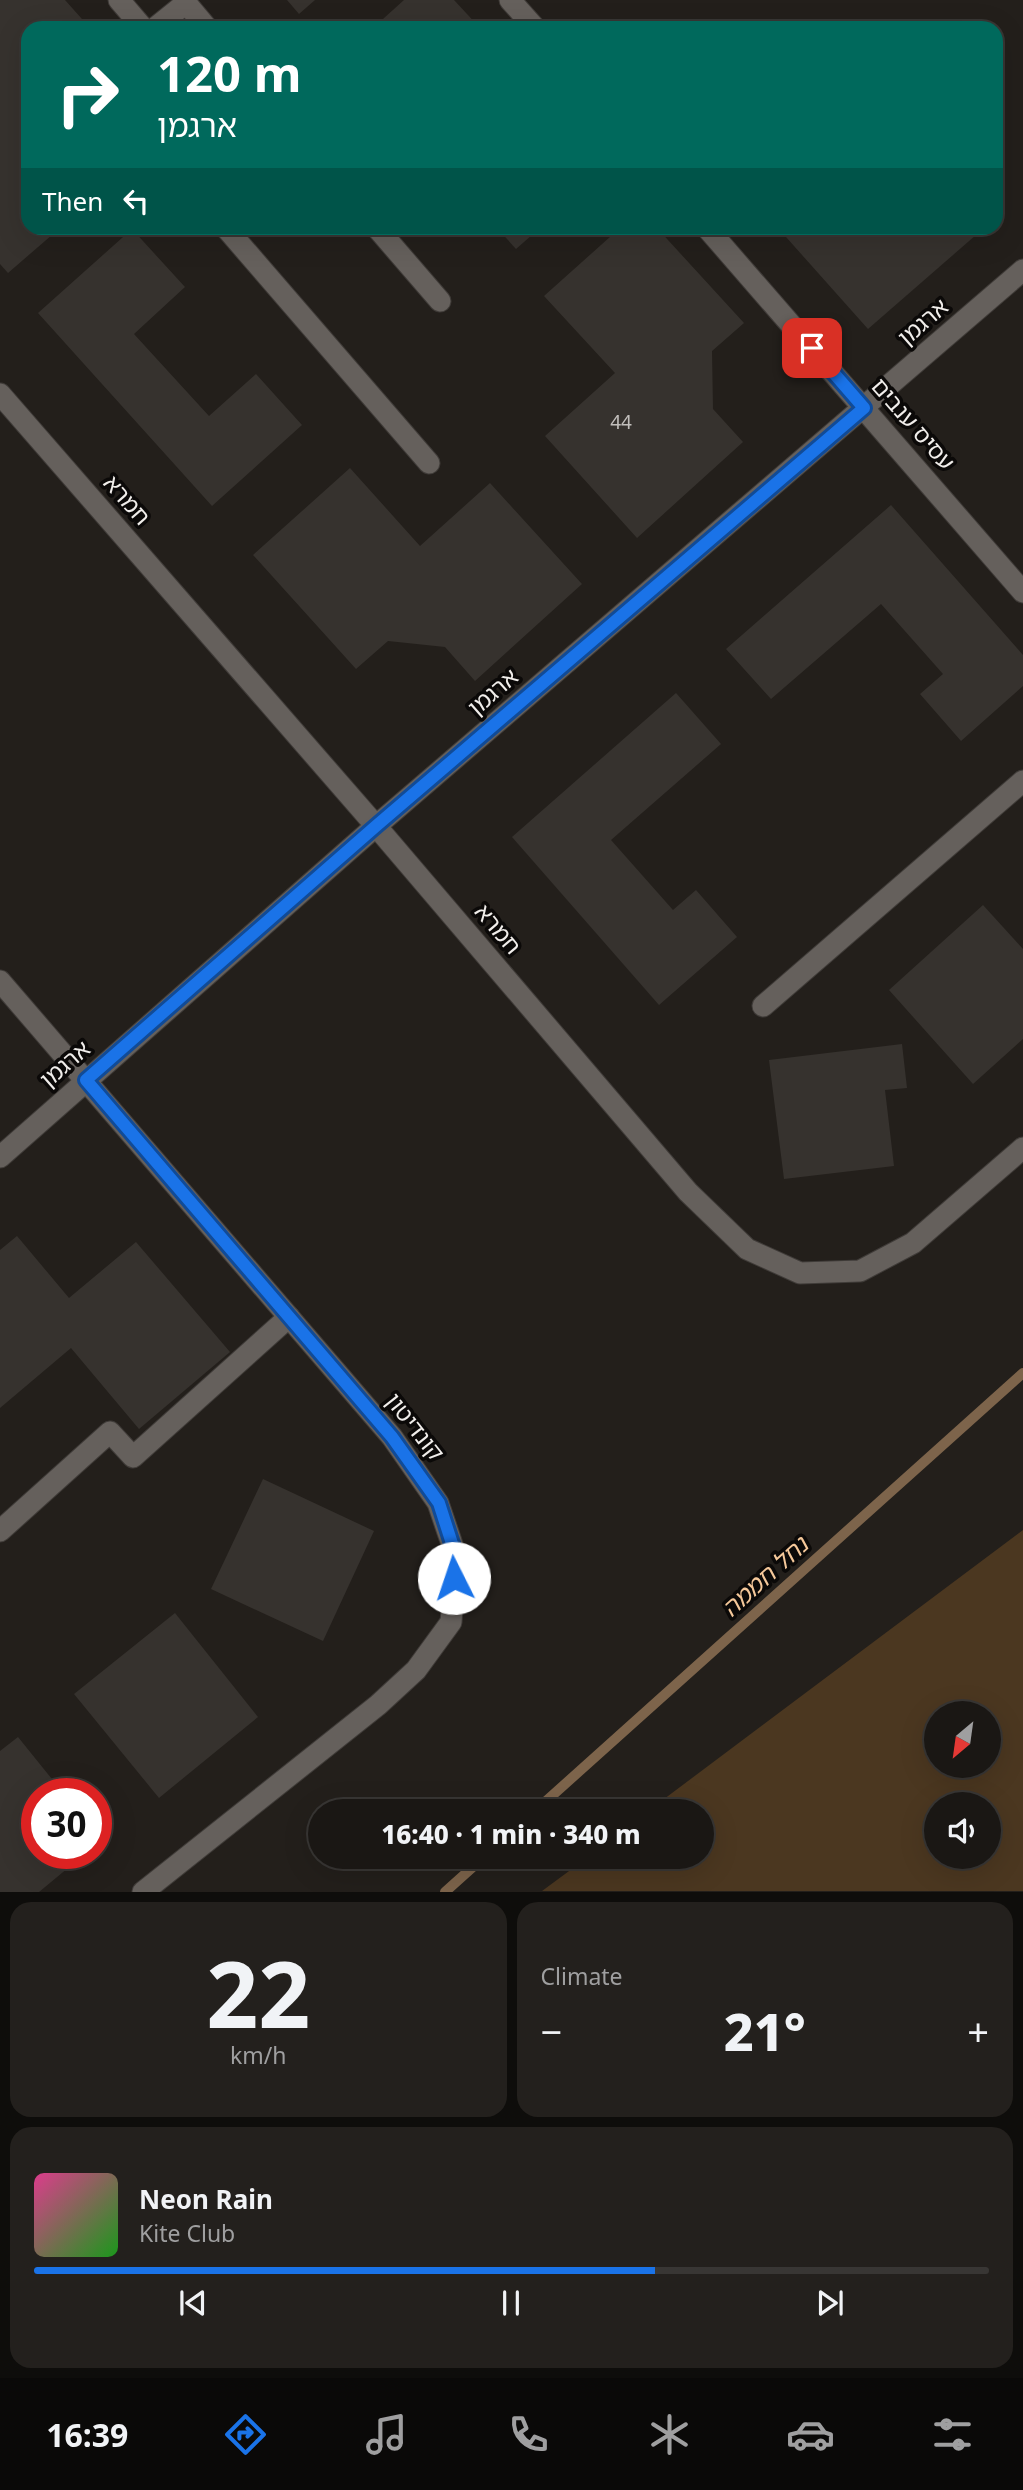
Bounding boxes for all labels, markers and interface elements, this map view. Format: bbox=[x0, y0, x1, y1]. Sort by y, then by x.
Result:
text: 120 m bbox=[157, 40, 302, 106]
icon: right bbox=[42, 49, 133, 140]
text: ארגמן bbox=[157, 103, 237, 146]
icon: left bbox=[117, 182, 155, 220]
text: Then bbox=[42, 183, 103, 219]
street label: ארגמן bbox=[890, 290, 955, 352]
pin bbox=[782, 318, 842, 378]
icon: arrive bbox=[793, 329, 831, 367]
street label: עסיס ענבים bbox=[865, 370, 963, 476]
house number: 44 bbox=[610, 409, 632, 435]
street label: חמרא bbox=[97, 467, 159, 531]
street label: ארגמן bbox=[460, 660, 525, 722]
street label: חמרא bbox=[468, 896, 529, 960]
street label: ארגמן bbox=[32, 1032, 97, 1094]
street label: קונדיטון bbox=[379, 1386, 452, 1467]
water label: נחל חממה bbox=[714, 1527, 816, 1624]
position arrow bbox=[417, 1541, 491, 1615]
north arrow bbox=[924, 1701, 1001, 1778]
map controls bbox=[924, 1701, 1001, 1869]
speed limit sign: 30 bbox=[21, 1778, 112, 1869]
button: sound bbox=[924, 1792, 1001, 1869]
text: 16:40 · 1 min · 340 m bbox=[381, 1816, 641, 1852]
text: 22 bbox=[206, 1931, 310, 2055]
text: Climate bbox=[541, 1960, 623, 1992]
text: 21° bbox=[724, 1995, 806, 2066]
text: − bbox=[541, 2005, 562, 2057]
text: + bbox=[967, 2005, 989, 2057]
text: km/h bbox=[230, 2039, 287, 2071]
text: Neon Rain bbox=[139, 2181, 273, 2217]
text: Kite Club bbox=[139, 2217, 235, 2249]
icon: previous bbox=[174, 2284, 212, 2322]
icon: pause bbox=[492, 2284, 530, 2322]
icon: next bbox=[811, 2284, 849, 2322]
icon: directions bbox=[221, 2410, 270, 2459]
icon: music bbox=[362, 2410, 411, 2459]
icon: phone bbox=[504, 2410, 553, 2459]
icon: climate bbox=[645, 2410, 694, 2459]
icon: car bbox=[786, 2410, 835, 2459]
icon: filters bbox=[928, 2410, 977, 2459]
text: 16:39 bbox=[46, 2413, 128, 2456]

